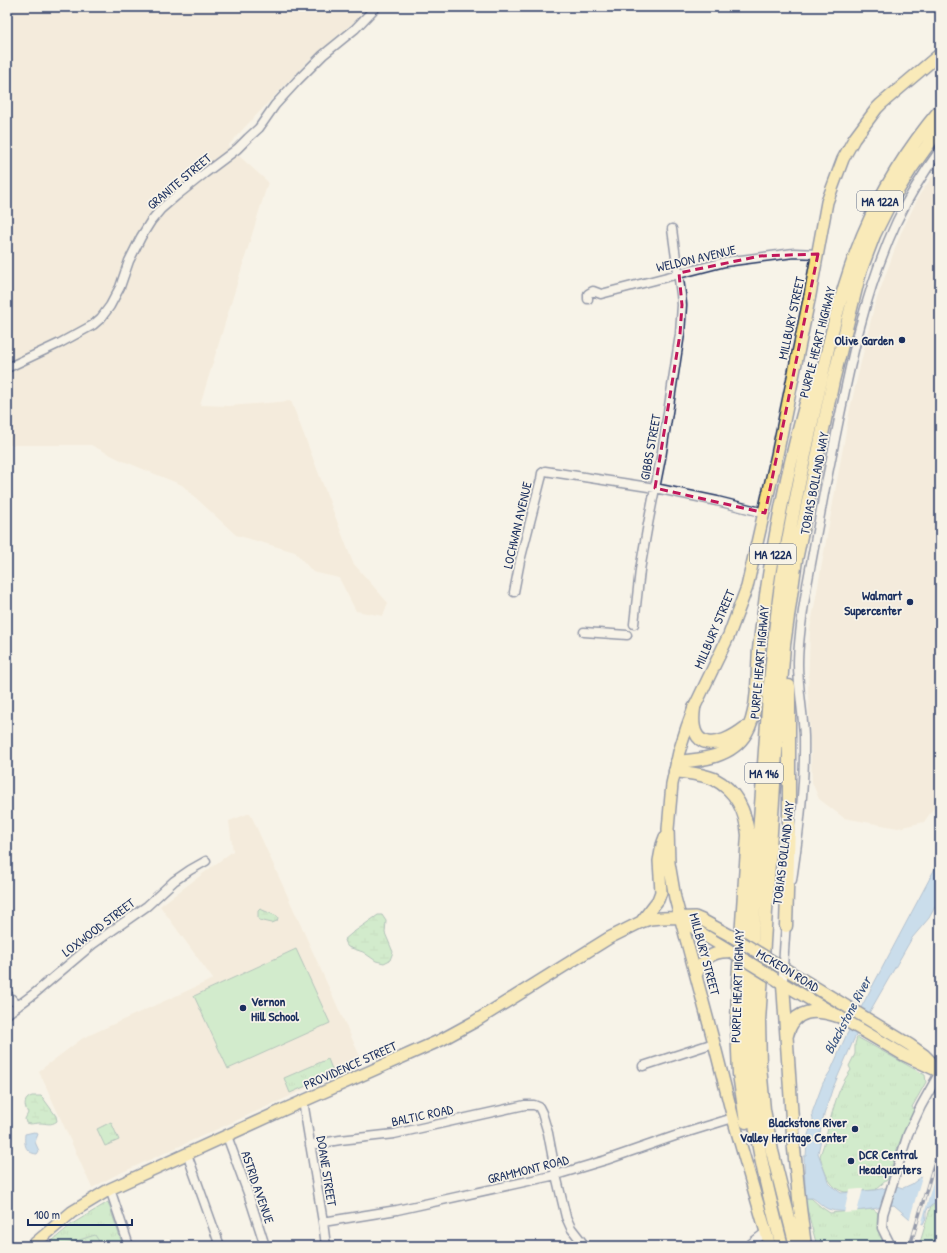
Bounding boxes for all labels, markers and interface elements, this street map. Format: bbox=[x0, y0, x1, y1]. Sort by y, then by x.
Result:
street label: GRANITE STREET bbox=[143, 148, 216, 213]
road number: MA 122A bbox=[857, 191, 903, 211]
street label: WELDON AVENUE bbox=[654, 240, 738, 276]
street label: MILLBURY STREET bbox=[773, 274, 809, 361]
street label: PURPLE HEART HIGHWAY bbox=[794, 284, 840, 399]
place label: Olive Garden bbox=[835, 331, 894, 349]
marker: Olive Garden bbox=[897, 335, 907, 345]
street label: GIBBS STREET bbox=[635, 412, 665, 482]
street label: TOBIAS BOLLAND WAY bbox=[795, 430, 833, 536]
street label: LOCHWAN AVENUE bbox=[498, 480, 536, 570]
road number: MA 122A bbox=[750, 544, 796, 564]
street label: MILLBURY STREET bbox=[689, 586, 739, 671]
place label: Walmart Supercenter bbox=[844, 586, 903, 620]
marker: Walmart Supercenter bbox=[905, 597, 915, 607]
street label: PURPLE HEART HIGHWAY bbox=[745, 604, 773, 719]
road number: MA 146 bbox=[745, 763, 783, 783]
street label: TOBIAS BOLLAND WAY bbox=[768, 800, 798, 906]
street label: LOXWOOD STREET bbox=[58, 893, 139, 960]
street label: MILLBURY STREET bbox=[685, 911, 725, 998]
street label: PURPLE HEART HIGHWAY bbox=[726, 929, 748, 1043]
street label: MCKEON ROAD bbox=[753, 944, 823, 996]
water label: Blackstone River bbox=[819, 972, 876, 1057]
place label: Vernon Hill School bbox=[251, 992, 300, 1025]
marker: Vernon Hill School bbox=[238, 1003, 248, 1013]
street label: PROVIDENCE STREET bbox=[301, 1036, 400, 1094]
street label: BALTIC ROAD bbox=[389, 1100, 455, 1130]
place label: Blackstone River Valley Heritage Center bbox=[740, 1113, 848, 1147]
marker: Blackstone River Valley Heritage Center bbox=[850, 1124, 860, 1134]
street label: DOANE STREET bbox=[313, 1135, 342, 1208]
place label: DCR Central Headquarters bbox=[859, 1145, 921, 1179]
street label: ASTRID AVENUE bbox=[237, 1148, 279, 1226]
street label: GRAMMONT ROAD bbox=[486, 1150, 571, 1188]
marker: DCR Central Headquarters bbox=[846, 1156, 856, 1166]
scale bar bbox=[28, 1201, 132, 1227]
text: 100 m bbox=[34, 1206, 60, 1223]

